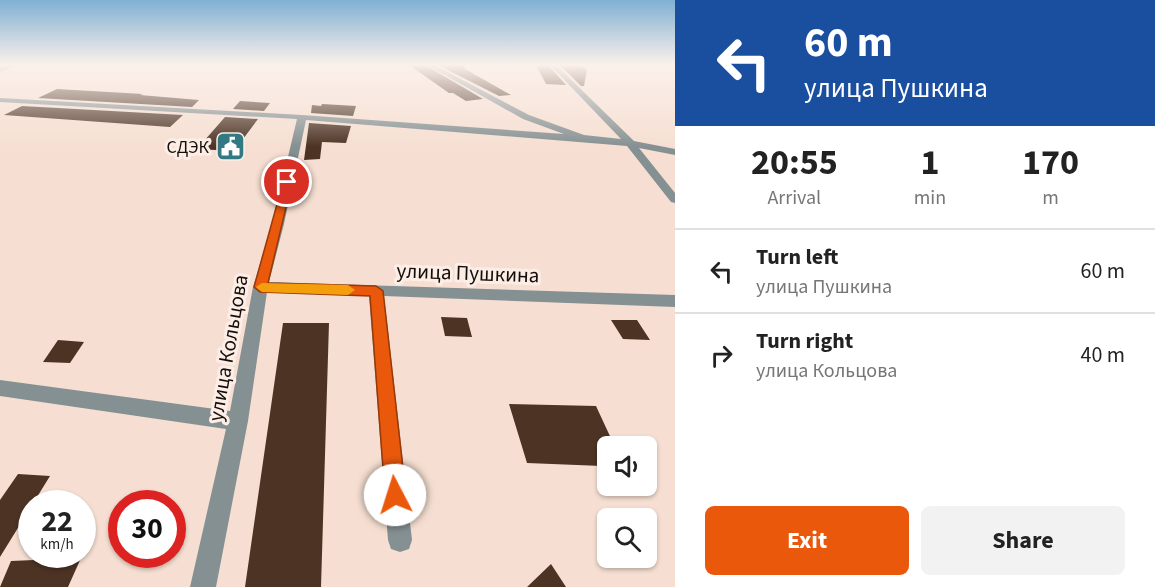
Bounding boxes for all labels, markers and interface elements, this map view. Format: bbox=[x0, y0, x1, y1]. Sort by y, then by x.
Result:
text: 60 m bbox=[804, 13, 893, 73]
icon: left bbox=[705, 24, 783, 102]
text: улица Пушкина bbox=[804, 69, 988, 108]
public building icon: СДЭК bbox=[214, 131, 246, 163]
place label: СДЭК bbox=[167, 135, 210, 160]
text: 20:55 bbox=[751, 137, 838, 188]
text: 1 bbox=[920, 137, 939, 188]
text: 170 bbox=[1022, 137, 1079, 188]
pin bbox=[261, 156, 312, 207]
icon: arrive bbox=[270, 165, 303, 198]
text: Arrival bbox=[767, 184, 821, 212]
text: min bbox=[914, 184, 946, 212]
text: m bbox=[1042, 184, 1059, 212]
text: Turn left bbox=[756, 241, 838, 273]
icon: left bbox=[705, 255, 738, 288]
text: 60 m bbox=[1080, 255, 1125, 287]
street label: улица Пушкина bbox=[396, 256, 540, 290]
street label: улица Кольцова bbox=[200, 272, 256, 424]
text: улица Пушкина bbox=[756, 273, 892, 301]
text: Turn right bbox=[756, 325, 853, 357]
icon: right bbox=[705, 339, 738, 372]
text: 40 m bbox=[1080, 339, 1125, 371]
text: улица Кольцова bbox=[756, 357, 897, 385]
map controls bbox=[597, 436, 657, 568]
button: sound bbox=[597, 436, 657, 496]
position arrow bbox=[363, 463, 427, 527]
speed limit sign: 30 bbox=[108, 490, 186, 568]
text: 22 bbox=[41, 500, 73, 543]
button: Exit bbox=[705, 506, 909, 575]
button: Share bbox=[921, 506, 1125, 575]
button: search bbox=[597, 508, 657, 568]
text: km/h bbox=[40, 534, 74, 555]

